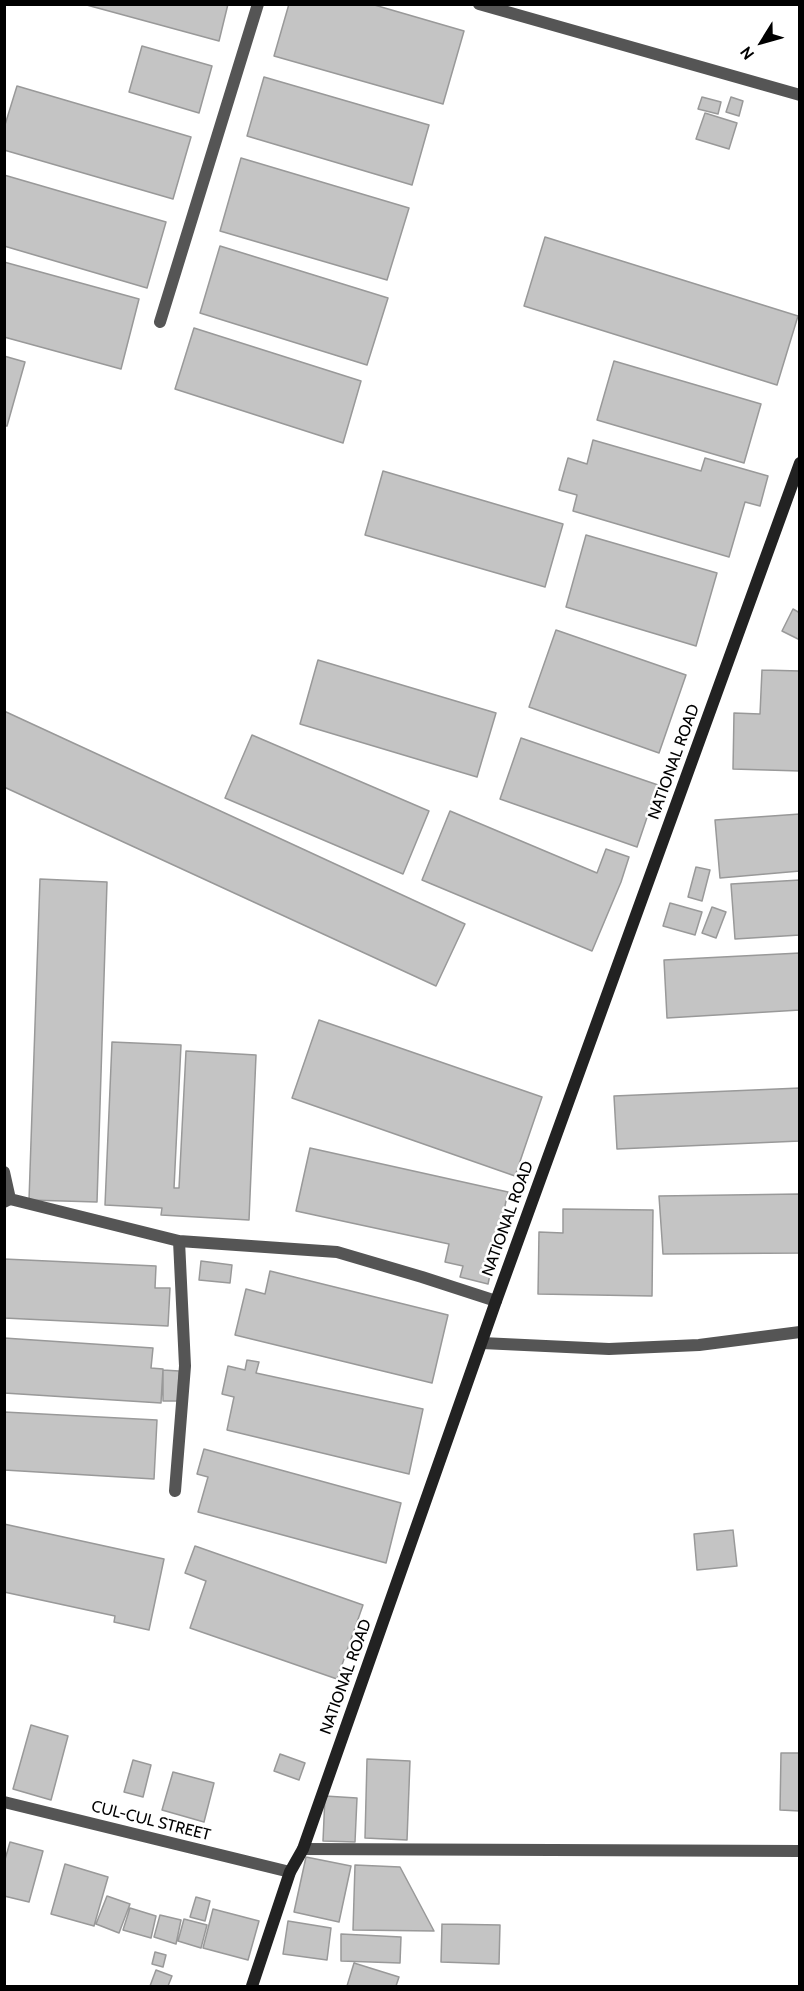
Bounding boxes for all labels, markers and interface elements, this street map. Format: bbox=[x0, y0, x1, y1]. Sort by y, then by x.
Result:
north arrow bbox=[732, 12, 792, 72]
text: N bbox=[736, 43, 758, 63]
street label: NATIONAL ROAD bbox=[644, 702, 704, 822]
street label: NATIONAL ROAD bbox=[478, 1159, 538, 1279]
street label: NATIONAL ROAD bbox=[316, 1617, 376, 1737]
street label: CUL-CUL STREET bbox=[89, 1797, 213, 1845]

